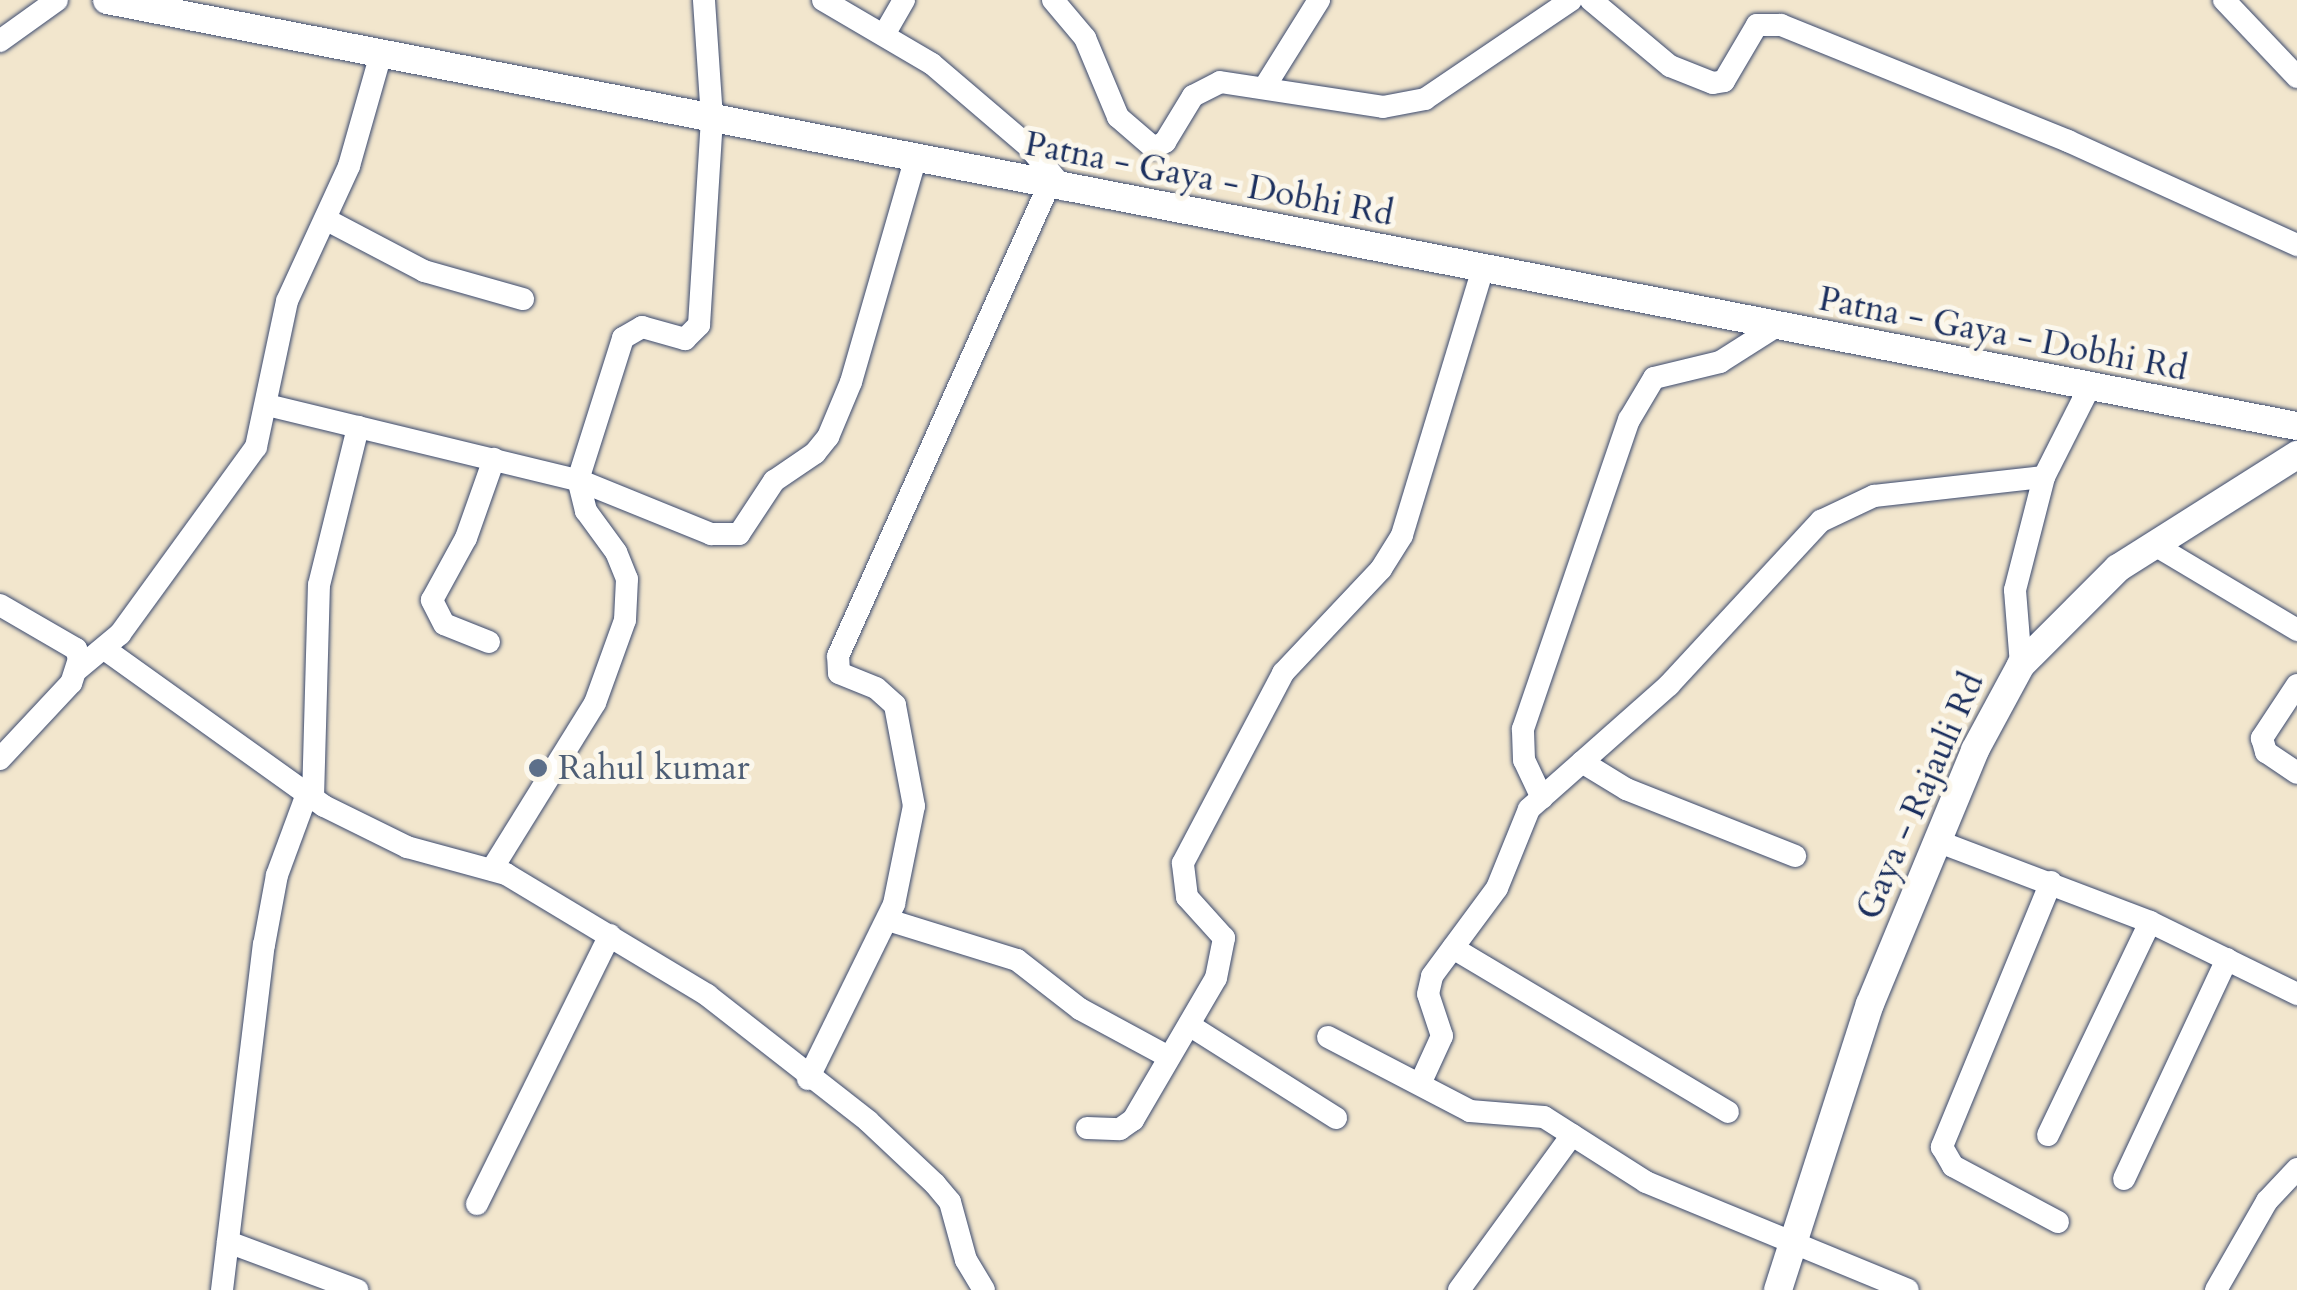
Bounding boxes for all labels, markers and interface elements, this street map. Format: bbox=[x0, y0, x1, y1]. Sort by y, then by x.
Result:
street label: Patna - Gaya - Dobhi Rd bbox=[1021, 123, 1397, 235]
street label: Patna - Gaya - Dobhi Rd bbox=[1815, 278, 2191, 390]
street label: Gaya - Rajauli Rd bbox=[1847, 666, 1993, 926]
place label: Rahul kumar bbox=[558, 747, 750, 789]
marker: Rahul kumar bbox=[527, 757, 549, 779]

